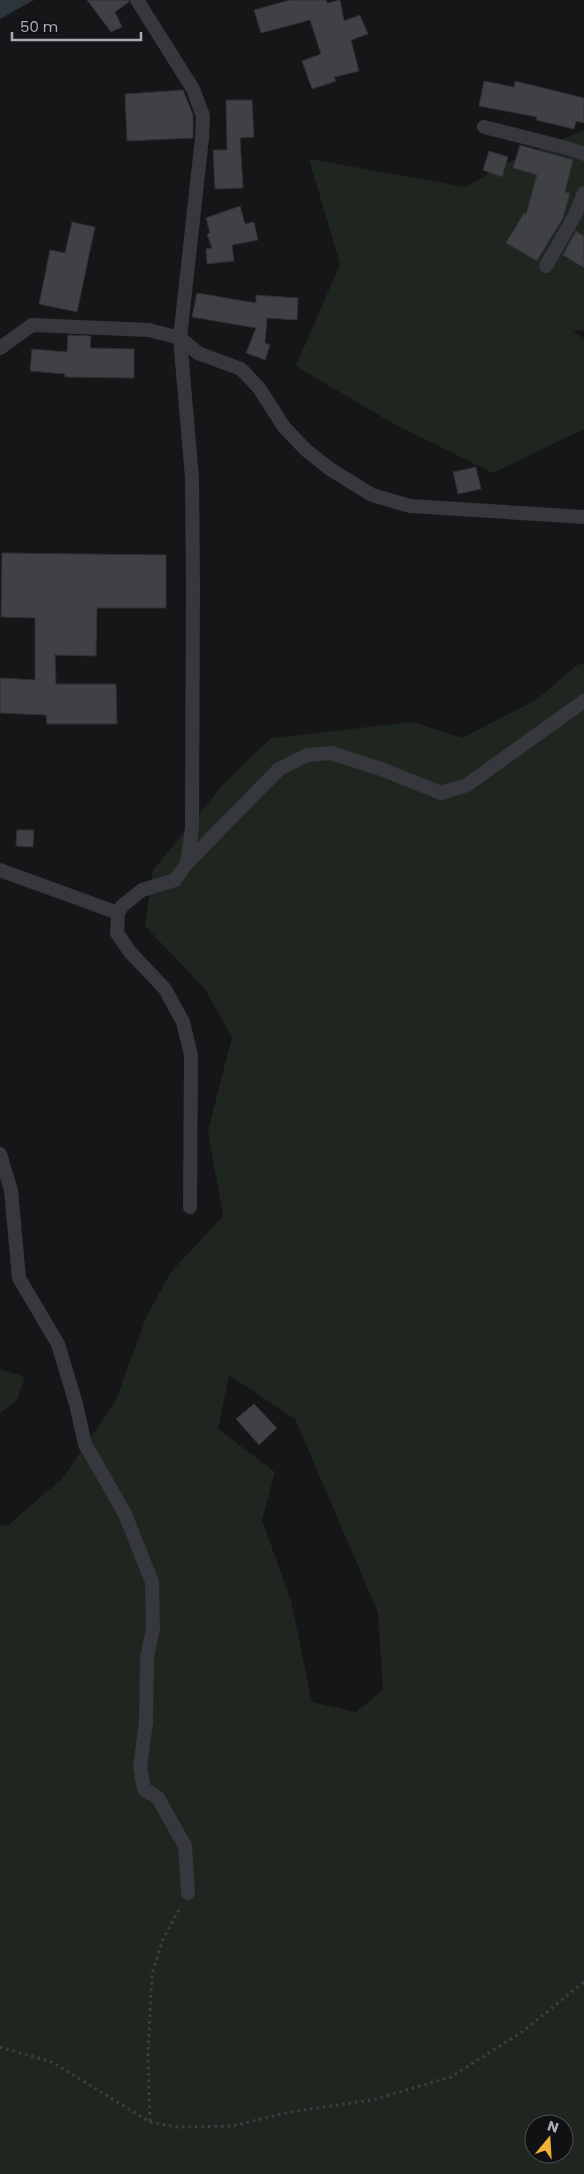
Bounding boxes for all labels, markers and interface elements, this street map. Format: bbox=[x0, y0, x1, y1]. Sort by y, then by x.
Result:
scale bar bbox=[12, 10, 141, 42]
text: 50 m bbox=[20, 16, 58, 37]
north arrow bbox=[524, 2114, 574, 2164]
text: N bbox=[545, 2115, 561, 2138]

